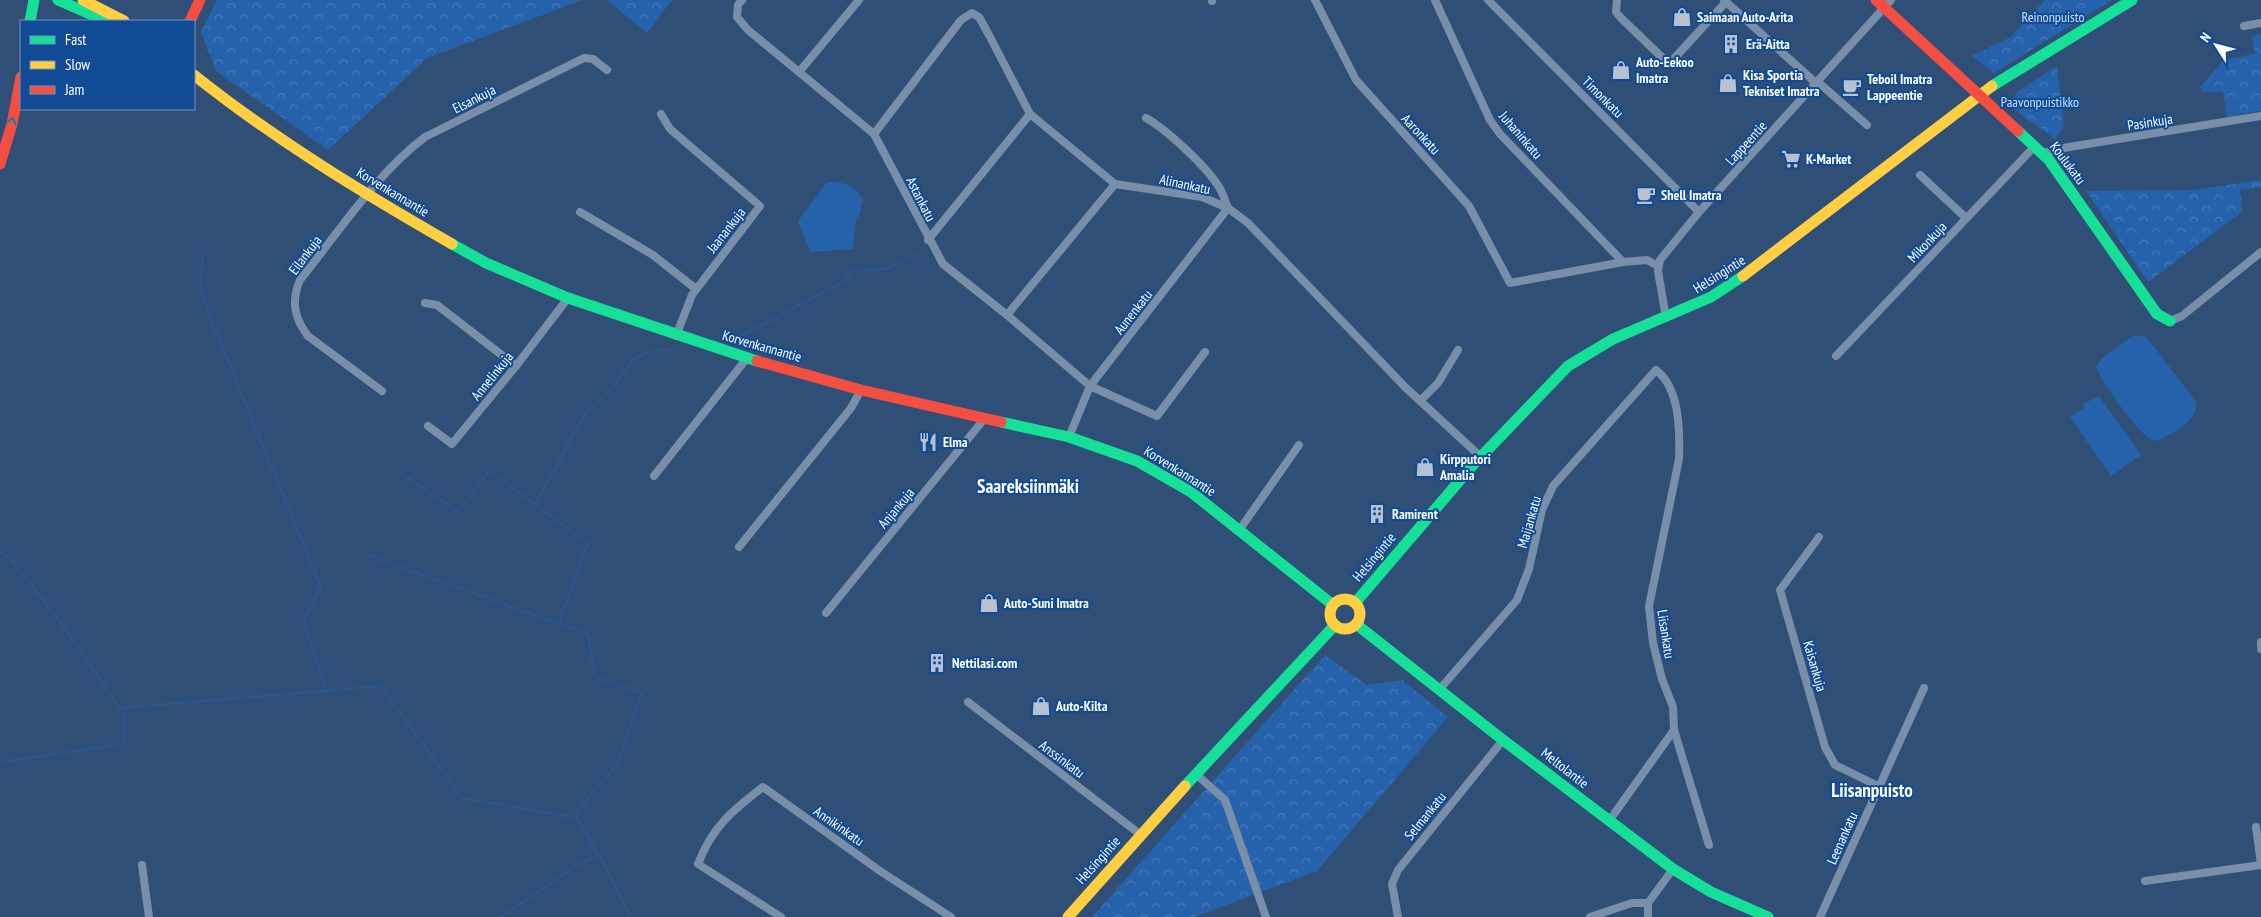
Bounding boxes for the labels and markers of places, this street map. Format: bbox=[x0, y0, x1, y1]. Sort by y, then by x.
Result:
shop icon: Saimaan Auto-Arita bbox=[1671, 6, 1693, 28]
place label: Saimaan Auto-Arita bbox=[1697, 8, 1793, 26]
building icon: Erä-Aitta bbox=[1720, 33, 1742, 55]
place label: Erä-Aitta bbox=[1746, 35, 1790, 53]
place label: Auto-Eekoo Imatra bbox=[1635, 53, 1694, 87]
shop icon: Auto-Eekoo Imatra bbox=[1610, 59, 1632, 81]
place label: Kisa Sportia Tekniset Imatra bbox=[1743, 66, 1820, 100]
place label: Teboil Imatra Lappeentie bbox=[1867, 70, 1933, 104]
shop icon: Kisa Sportia Tekniset Imatra bbox=[1717, 72, 1739, 94]
cafe icon: Teboil Imatra Lappeentie bbox=[1841, 76, 1863, 98]
supermarket icon: K-Market bbox=[1780, 148, 1802, 170]
place label: K-Market bbox=[1806, 150, 1851, 168]
cafe icon: Shell Imatra bbox=[1635, 184, 1657, 206]
place label: Shell Imatra bbox=[1661, 186, 1722, 204]
restaurant icon: Elma bbox=[917, 431, 939, 453]
place label: Elma bbox=[943, 433, 968, 451]
place label: Kirpputori Amalia bbox=[1439, 450, 1491, 484]
shop icon: Kirpputori Amalia bbox=[1414, 456, 1436, 478]
building icon: Ramirent bbox=[1366, 503, 1388, 525]
place label: Ramirent bbox=[1392, 505, 1438, 523]
shop icon: Auto-Suni Imatra bbox=[978, 592, 1000, 614]
place label: Auto-Suni Imatra bbox=[1003, 594, 1089, 612]
building icon: Nettilasi.com bbox=[926, 652, 948, 674]
place label: Nettilasi.com bbox=[952, 654, 1017, 672]
shop icon: Auto-Kilta bbox=[1030, 695, 1052, 717]
place label: Auto-Kilta bbox=[1055, 697, 1108, 715]

